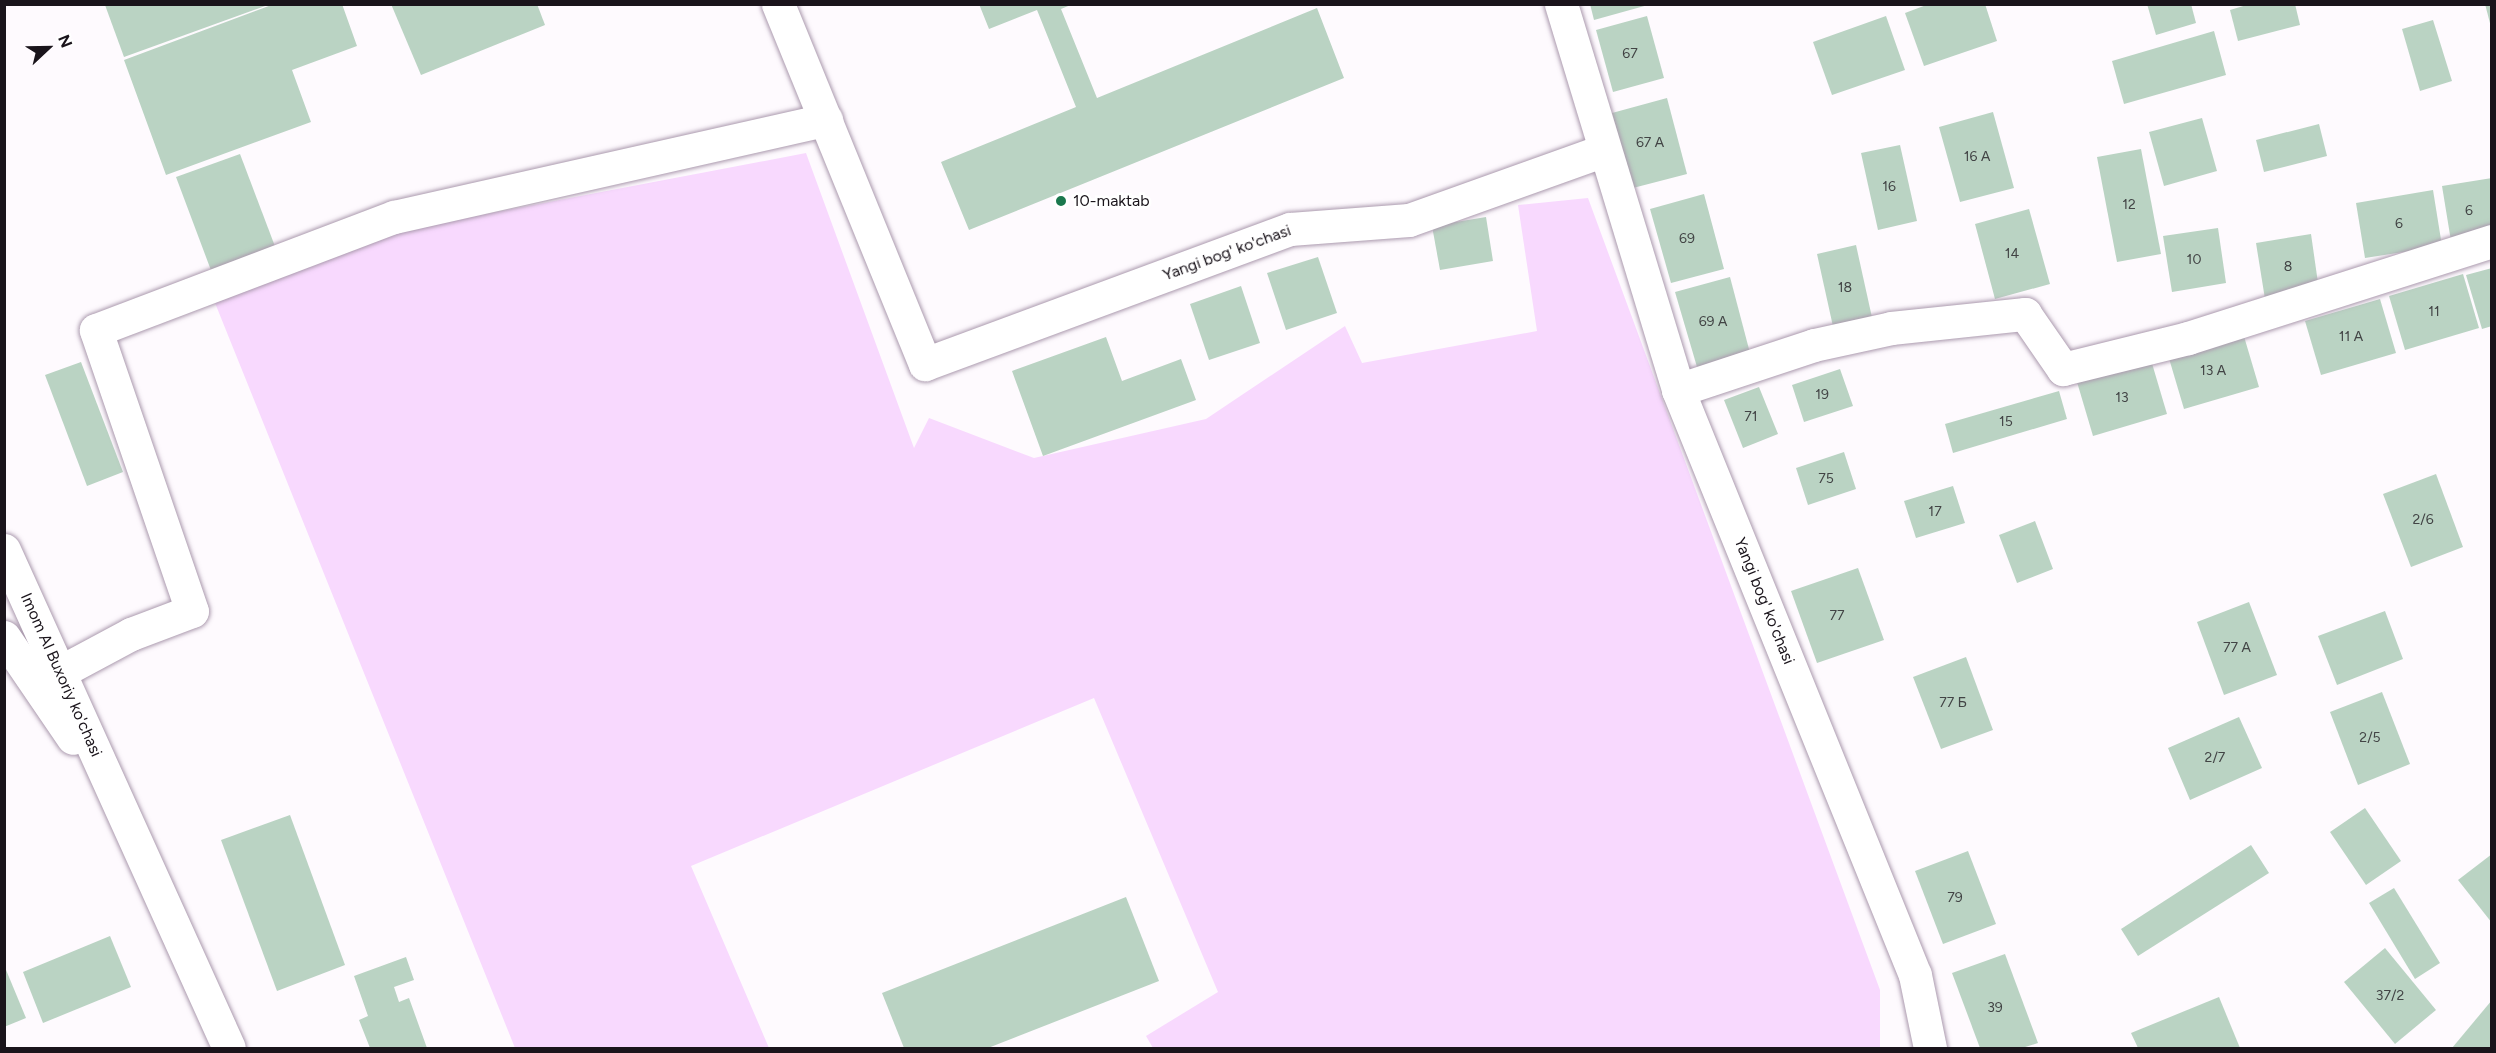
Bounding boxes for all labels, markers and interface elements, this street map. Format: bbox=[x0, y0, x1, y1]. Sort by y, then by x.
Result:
north arrow bbox=[18, 18, 78, 78]
text: N bbox=[54, 32, 76, 50]
house number: 67 bbox=[1622, 46, 1638, 62]
house number: 67 А bbox=[1636, 135, 1664, 151]
house number: 16 А bbox=[1964, 149, 1990, 165]
house number: 16 bbox=[1882, 179, 1896, 195]
place label: 10-maktab bbox=[1073, 191, 1150, 211]
marker: 10-maktab bbox=[1054, 194, 1068, 208]
house number: 12 bbox=[2122, 197, 2136, 213]
house number: 6 bbox=[2465, 203, 2473, 219]
house number: 6 bbox=[2395, 216, 2403, 232]
street label: Yangi bog' ko'chasi bbox=[1160, 221, 1294, 285]
house number: 69 bbox=[1679, 231, 1695, 247]
house number: 14 bbox=[2005, 246, 2019, 262]
house number: 10 bbox=[2187, 252, 2201, 268]
house number: 8 bbox=[2284, 259, 2292, 275]
house number: 18 bbox=[1838, 280, 1852, 296]
house number: 11 bbox=[2428, 304, 2440, 320]
house number: 69 А bbox=[1699, 314, 1727, 330]
house number: 11 А bbox=[2339, 329, 2363, 345]
house number: 13 А bbox=[2200, 363, 2226, 379]
house number: 19 bbox=[1815, 387, 1829, 403]
house number: 13 bbox=[2115, 390, 2129, 406]
house number: 71 bbox=[1744, 409, 1758, 425]
house number: 15 bbox=[1999, 414, 2013, 430]
house number: 75 bbox=[1818, 471, 1834, 487]
house number: 17 bbox=[1928, 504, 1942, 520]
house number: 2/6 bbox=[2412, 512, 2434, 528]
street label: Yangi bog' ko'chasi bbox=[1730, 535, 1798, 667]
street label: Imom Al Buxoriy ko'chasi bbox=[16, 590, 106, 760]
house number: 77 bbox=[1829, 608, 1845, 624]
house number: 77 А bbox=[2223, 640, 2251, 656]
house number: 77 Б bbox=[1939, 695, 1967, 711]
house number: 2/5 bbox=[2359, 730, 2381, 746]
house number: 2/7 bbox=[2205, 750, 2225, 766]
house number: 79 bbox=[1947, 890, 1963, 906]
house number: 37/2 bbox=[2376, 988, 2404, 1004]
house number: 39 bbox=[1987, 1000, 2003, 1016]

